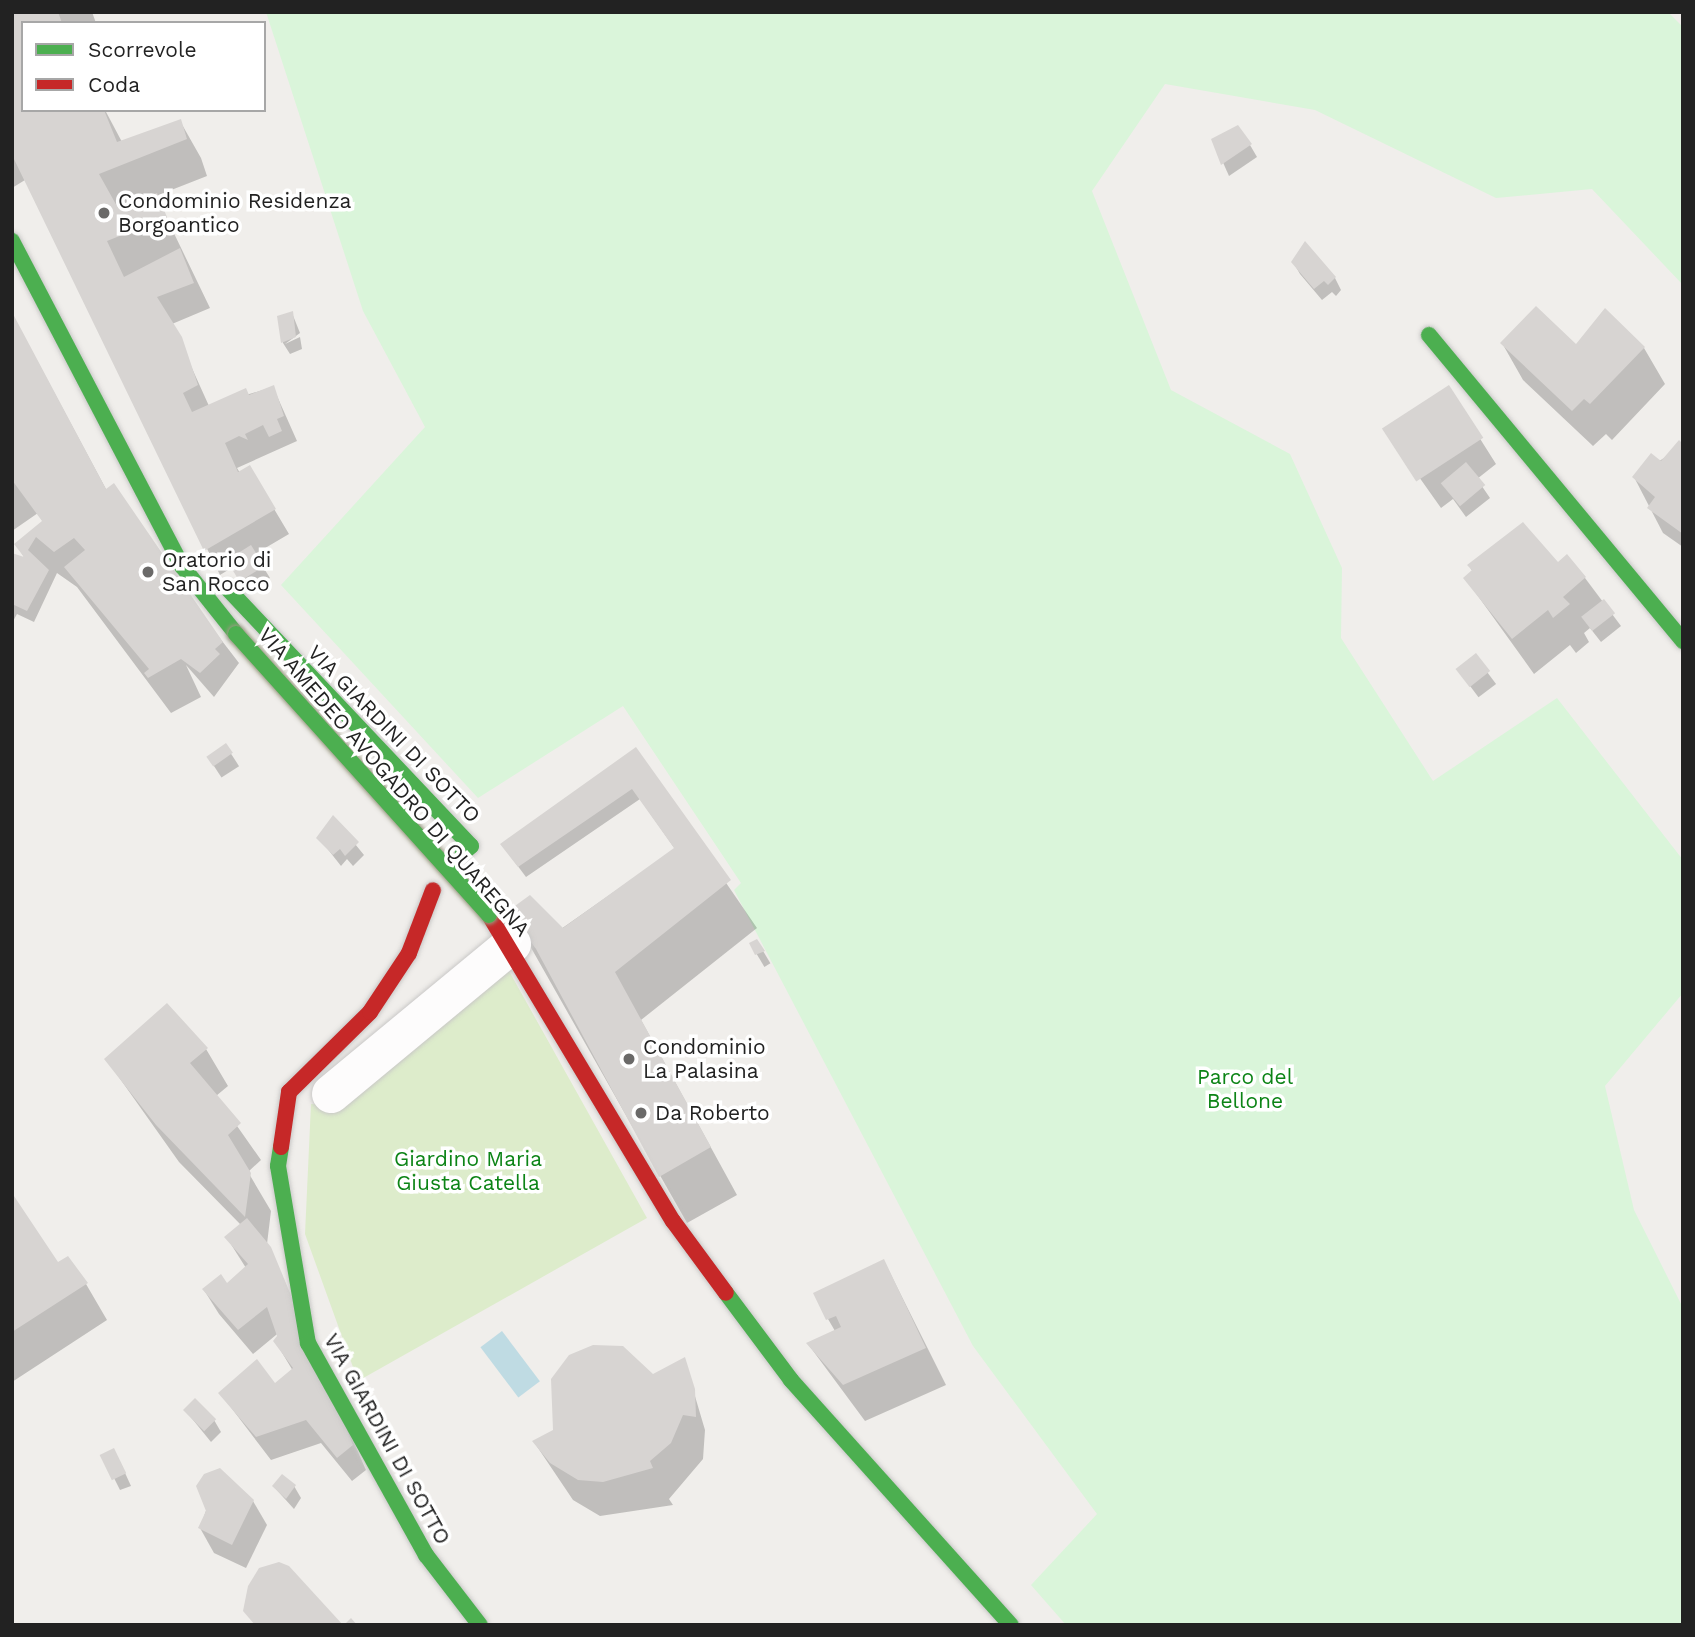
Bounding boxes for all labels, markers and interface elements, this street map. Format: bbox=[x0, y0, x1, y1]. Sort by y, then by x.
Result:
legend bbox=[21, 21, 266, 112]
text: Scorrevole bbox=[88, 37, 197, 62]
text: Coda bbox=[88, 72, 140, 97]
place label: Condominio Residenza Borgoantico bbox=[118, 188, 351, 238]
marker: Condominio Residenza Borgoantico bbox=[96, 205, 112, 221]
place label: Oratorio di San Rocco bbox=[162, 547, 271, 597]
marker: Oratorio di San Rocco bbox=[140, 564, 156, 580]
street label: VIA AMEDEO AVOGADRO DI QUAREGNA bbox=[252, 621, 536, 943]
street label: VIA GIARDINI DI SOTTO bbox=[302, 640, 486, 828]
place label: Condominio La Palasina bbox=[643, 1034, 766, 1084]
marker: Condominio La Palasina bbox=[621, 1051, 637, 1067]
park label: Parco del Bellone bbox=[1197, 1064, 1293, 1114]
place label: Da Roberto bbox=[655, 1100, 770, 1126]
marker: Da Roberto bbox=[633, 1105, 649, 1121]
park label: Giardino Maria Giusta Catella bbox=[394, 1146, 542, 1196]
street label: VIA GIARDINI DI SOTTO bbox=[318, 1329, 456, 1549]

